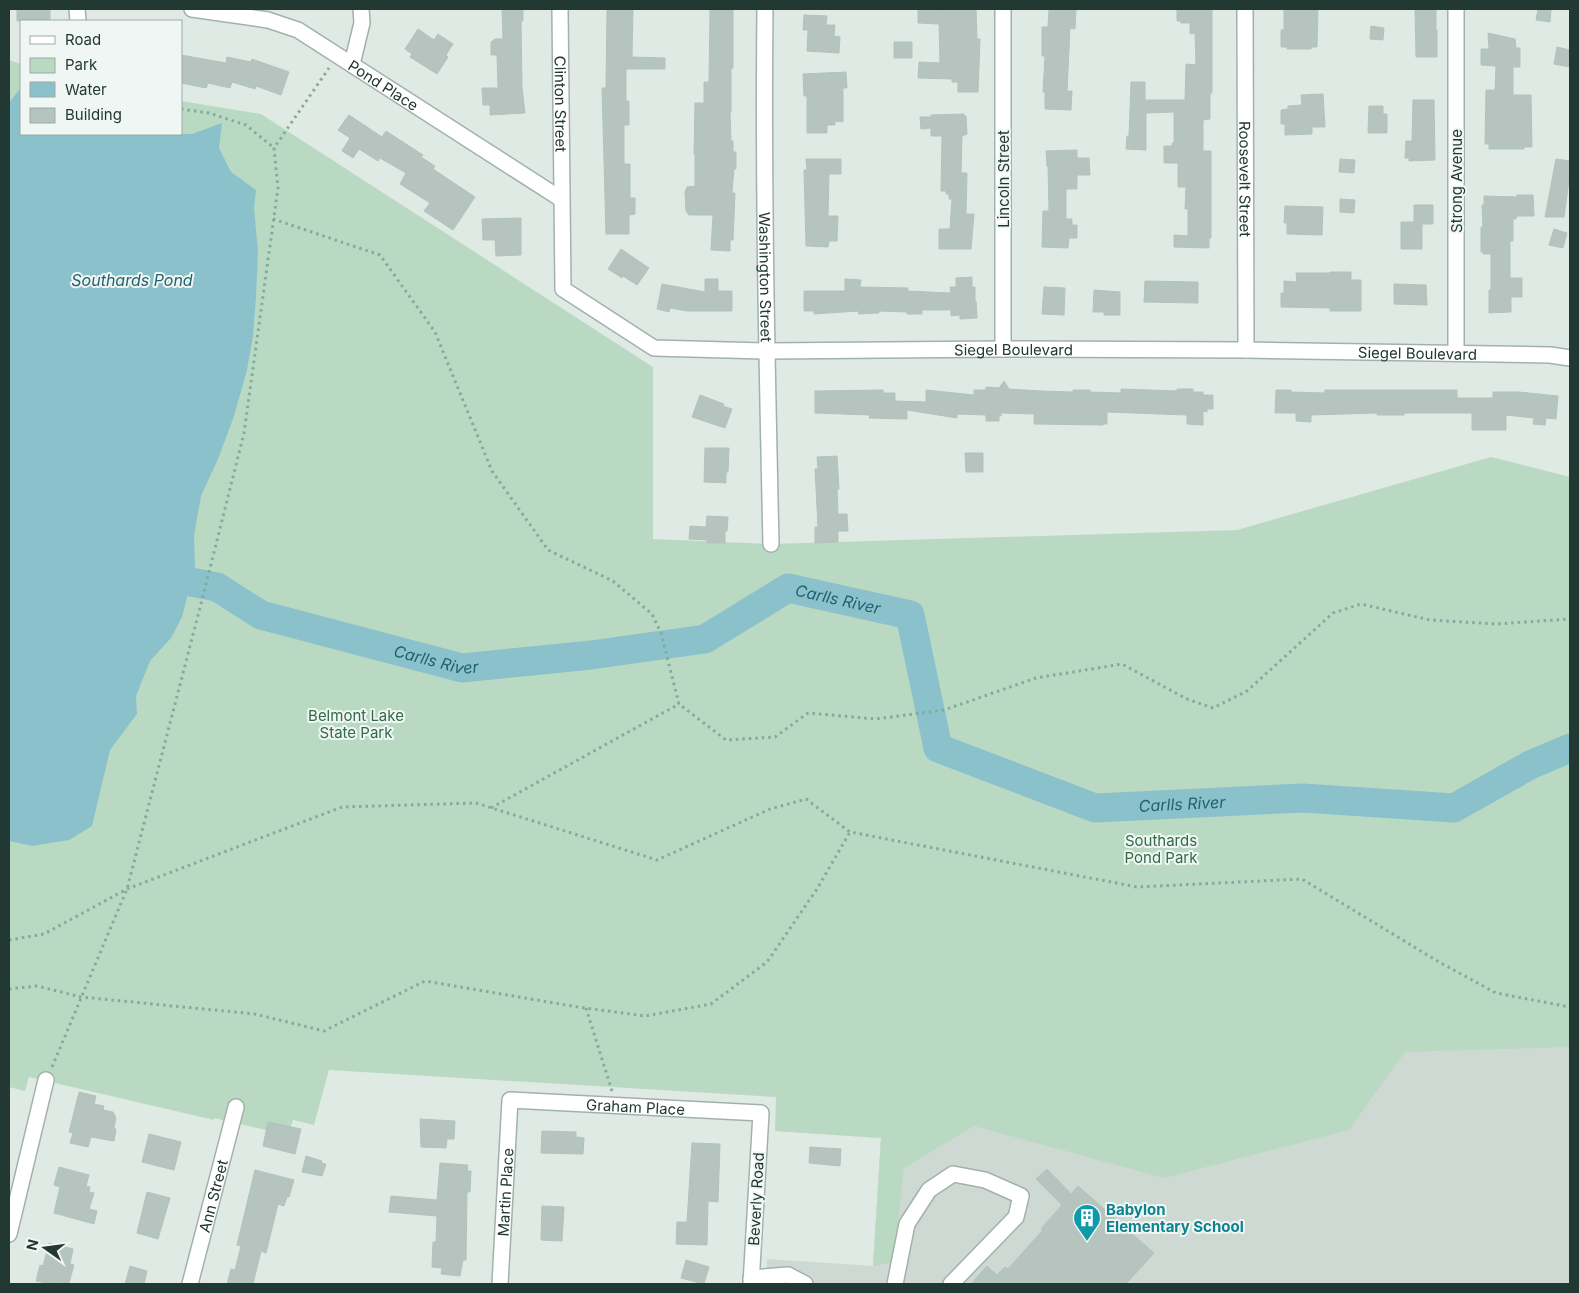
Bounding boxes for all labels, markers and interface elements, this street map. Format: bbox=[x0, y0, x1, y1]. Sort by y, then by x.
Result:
legend bbox=[20, 20, 182, 135]
text: Road bbox=[65, 30, 101, 49]
text: Park bbox=[65, 55, 98, 74]
street label: Pond Place bbox=[345, 55, 422, 114]
street label: Clinton Street bbox=[551, 56, 571, 152]
text: Water bbox=[65, 80, 107, 99]
text: Building bbox=[65, 105, 122, 124]
street label: Roosevelt Street bbox=[1236, 121, 1255, 237]
street label: Strong Avenue bbox=[1447, 129, 1466, 233]
street label: Lincoln Street bbox=[994, 130, 1013, 228]
street label: Washington Street bbox=[755, 212, 776, 342]
water label: Southards Pond bbox=[71, 270, 193, 290]
street label: Siegel Boulevard bbox=[954, 339, 1073, 359]
street label: Siegel Boulevard bbox=[1358, 342, 1477, 363]
water label: Carlls River bbox=[793, 580, 883, 618]
water label: Carlls River bbox=[392, 640, 480, 678]
park label: Belmont Lake State Park bbox=[308, 706, 404, 742]
water label: Carlls River bbox=[1138, 792, 1227, 816]
park label: Southards Pond Park bbox=[1125, 831, 1198, 867]
street label: Graham Place bbox=[586, 1094, 685, 1119]
street label: Martin Place bbox=[493, 1147, 517, 1237]
street label: Beverly Road bbox=[744, 1152, 768, 1246]
street label: Ann Street bbox=[194, 1157, 231, 1234]
place label: Babylon Elementary School bbox=[1106, 1200, 1244, 1236]
building icon: Babylon Elementary School bbox=[1072, 1203, 1102, 1242]
north arrow bbox=[20, 1223, 70, 1273]
text: N bbox=[22, 1238, 41, 1252]

